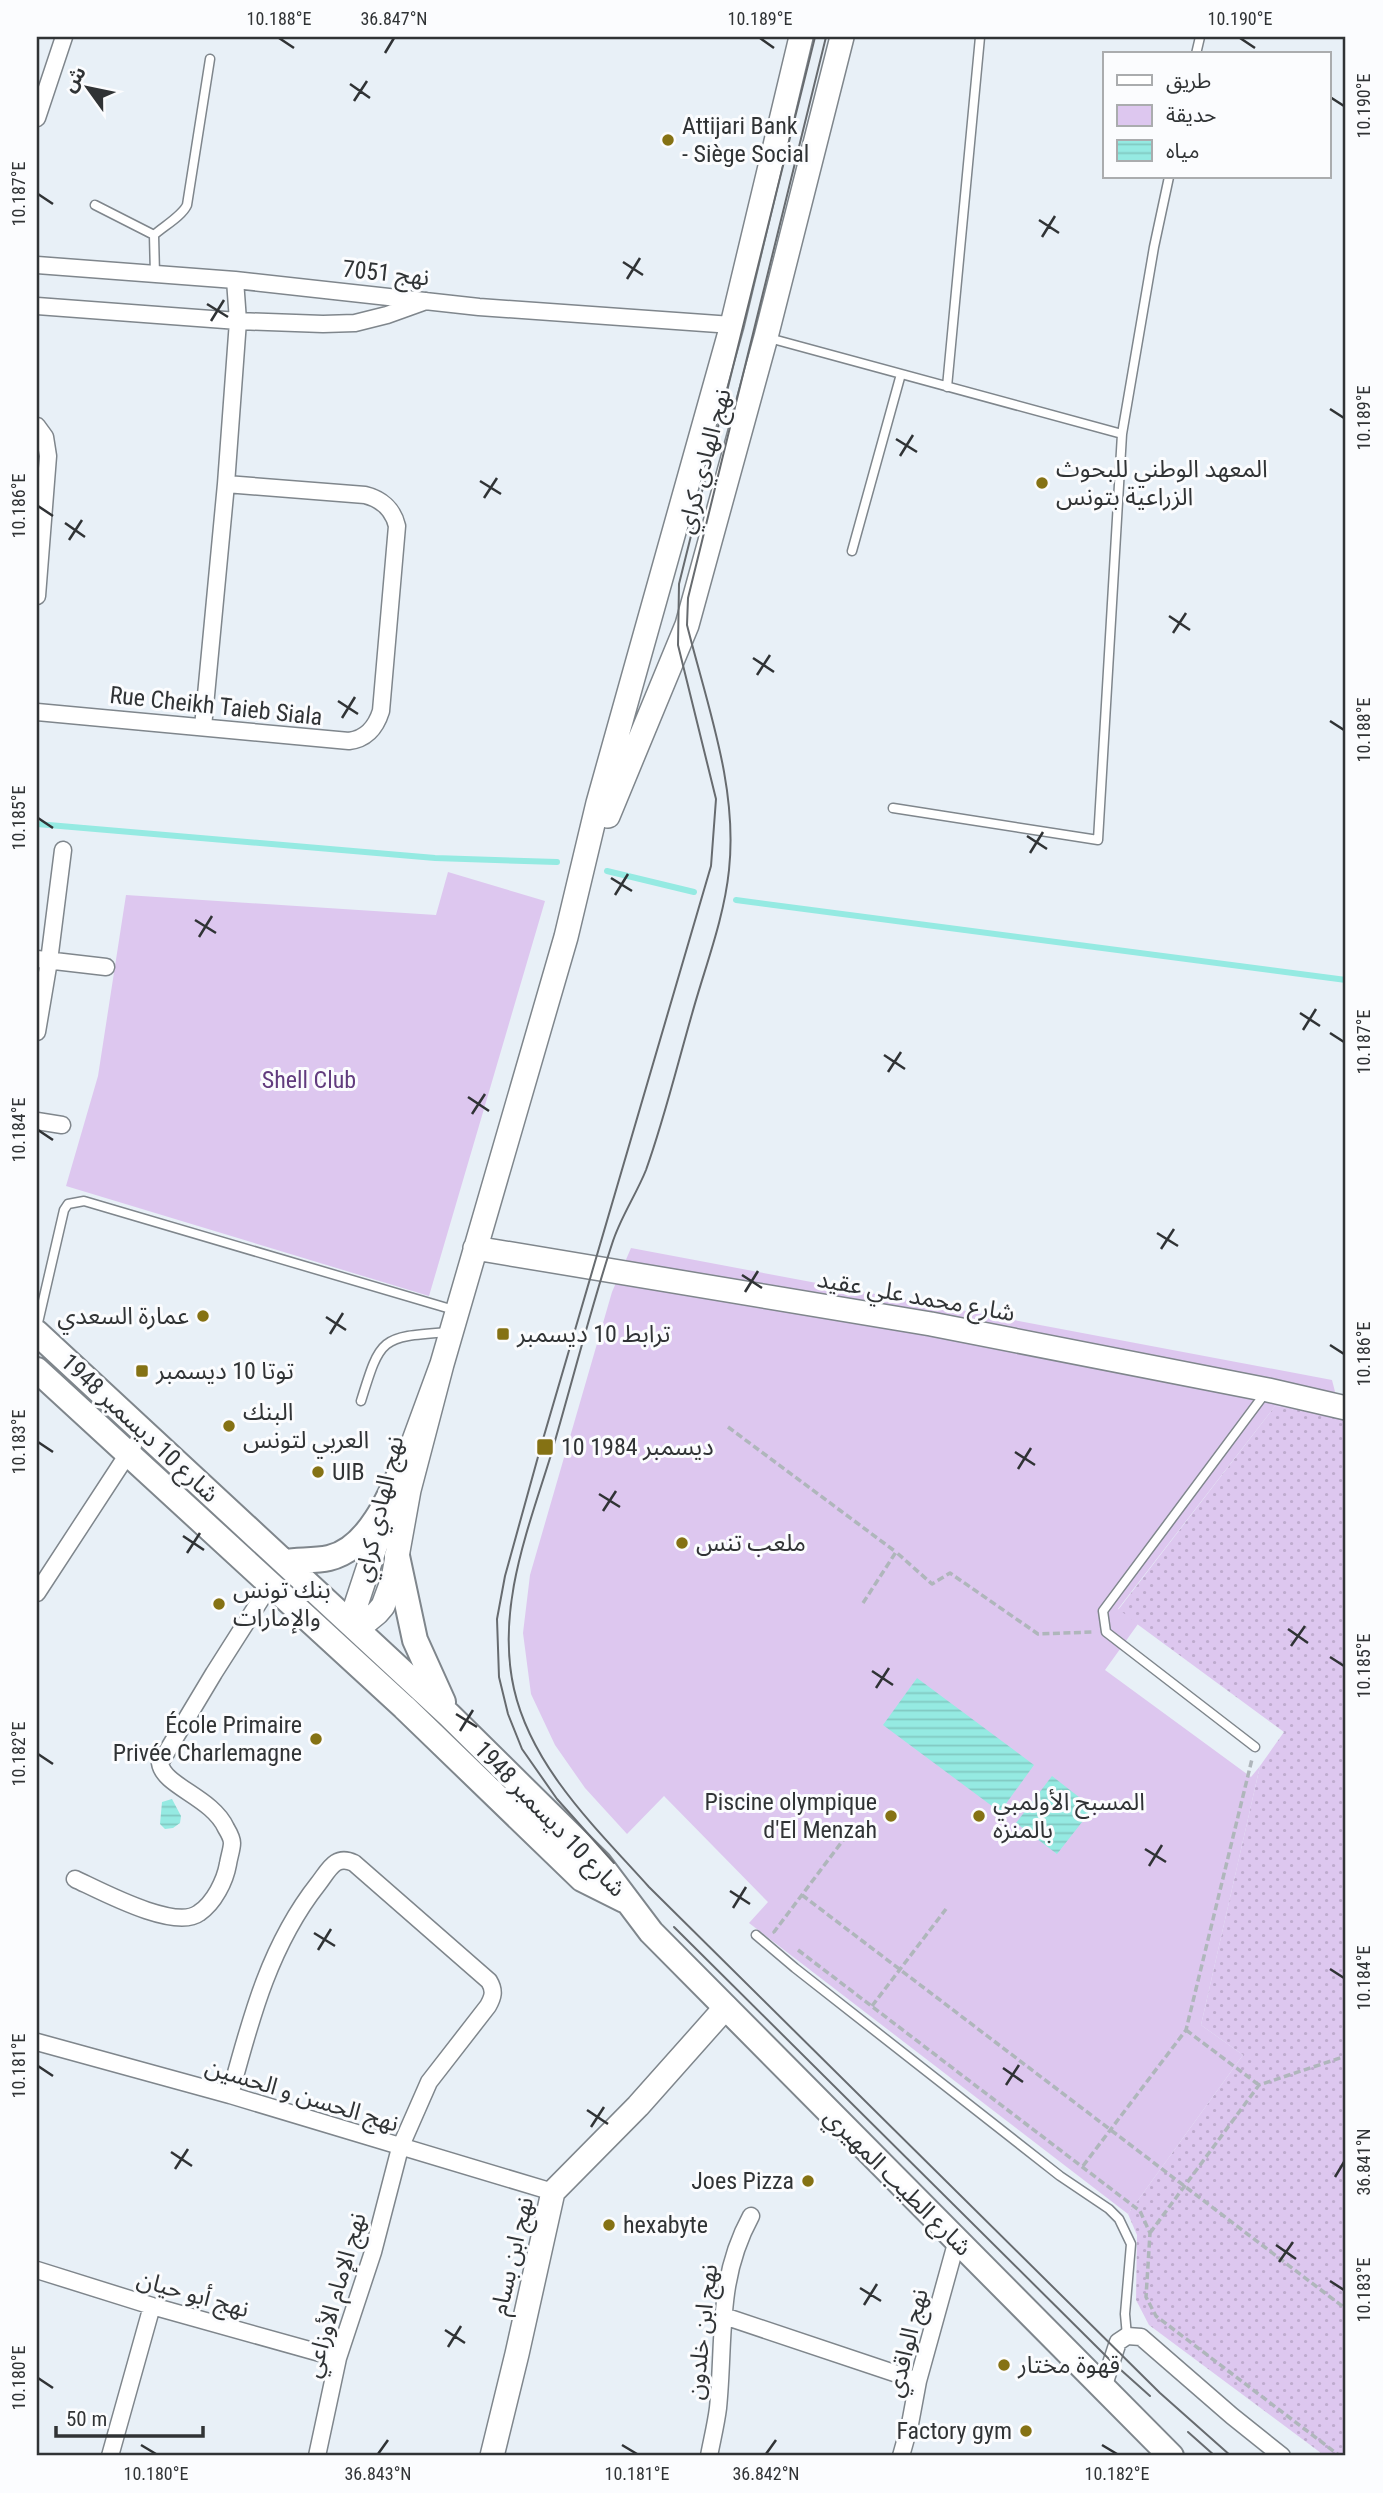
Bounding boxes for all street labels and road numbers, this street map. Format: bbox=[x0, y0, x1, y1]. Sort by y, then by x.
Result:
street label: نهج 7051 bbox=[341, 255, 431, 294]
street label: نهج الهادي كراي bbox=[671, 386, 741, 538]
street label: Rue Cheikh Taieb Siala bbox=[108, 681, 324, 731]
street label: شارع محمد علي عقيد bbox=[814, 1265, 1017, 1332]
street label: شارع 10 ديسمبر 1948 bbox=[53, 1348, 225, 1510]
street label: نهج الهادي كراي bbox=[349, 1433, 414, 1586]
street label: شارع 10 ديسمبر 1948 bbox=[467, 1736, 631, 1905]
street label: نهج الحسن و الحسين bbox=[201, 2052, 402, 2141]
street label: شارع الطيب المهيري bbox=[815, 2103, 977, 2265]
street label: نهج ابن بسام bbox=[485, 2194, 543, 2319]
street label: نهج الإمام الأوزاعي bbox=[298, 2209, 376, 2382]
street label: نهج أبو حيان bbox=[133, 2263, 253, 2326]
street label: نهج ابن خلدون bbox=[681, 2263, 726, 2401]
street label: نهج الواقدي bbox=[880, 2286, 938, 2401]

